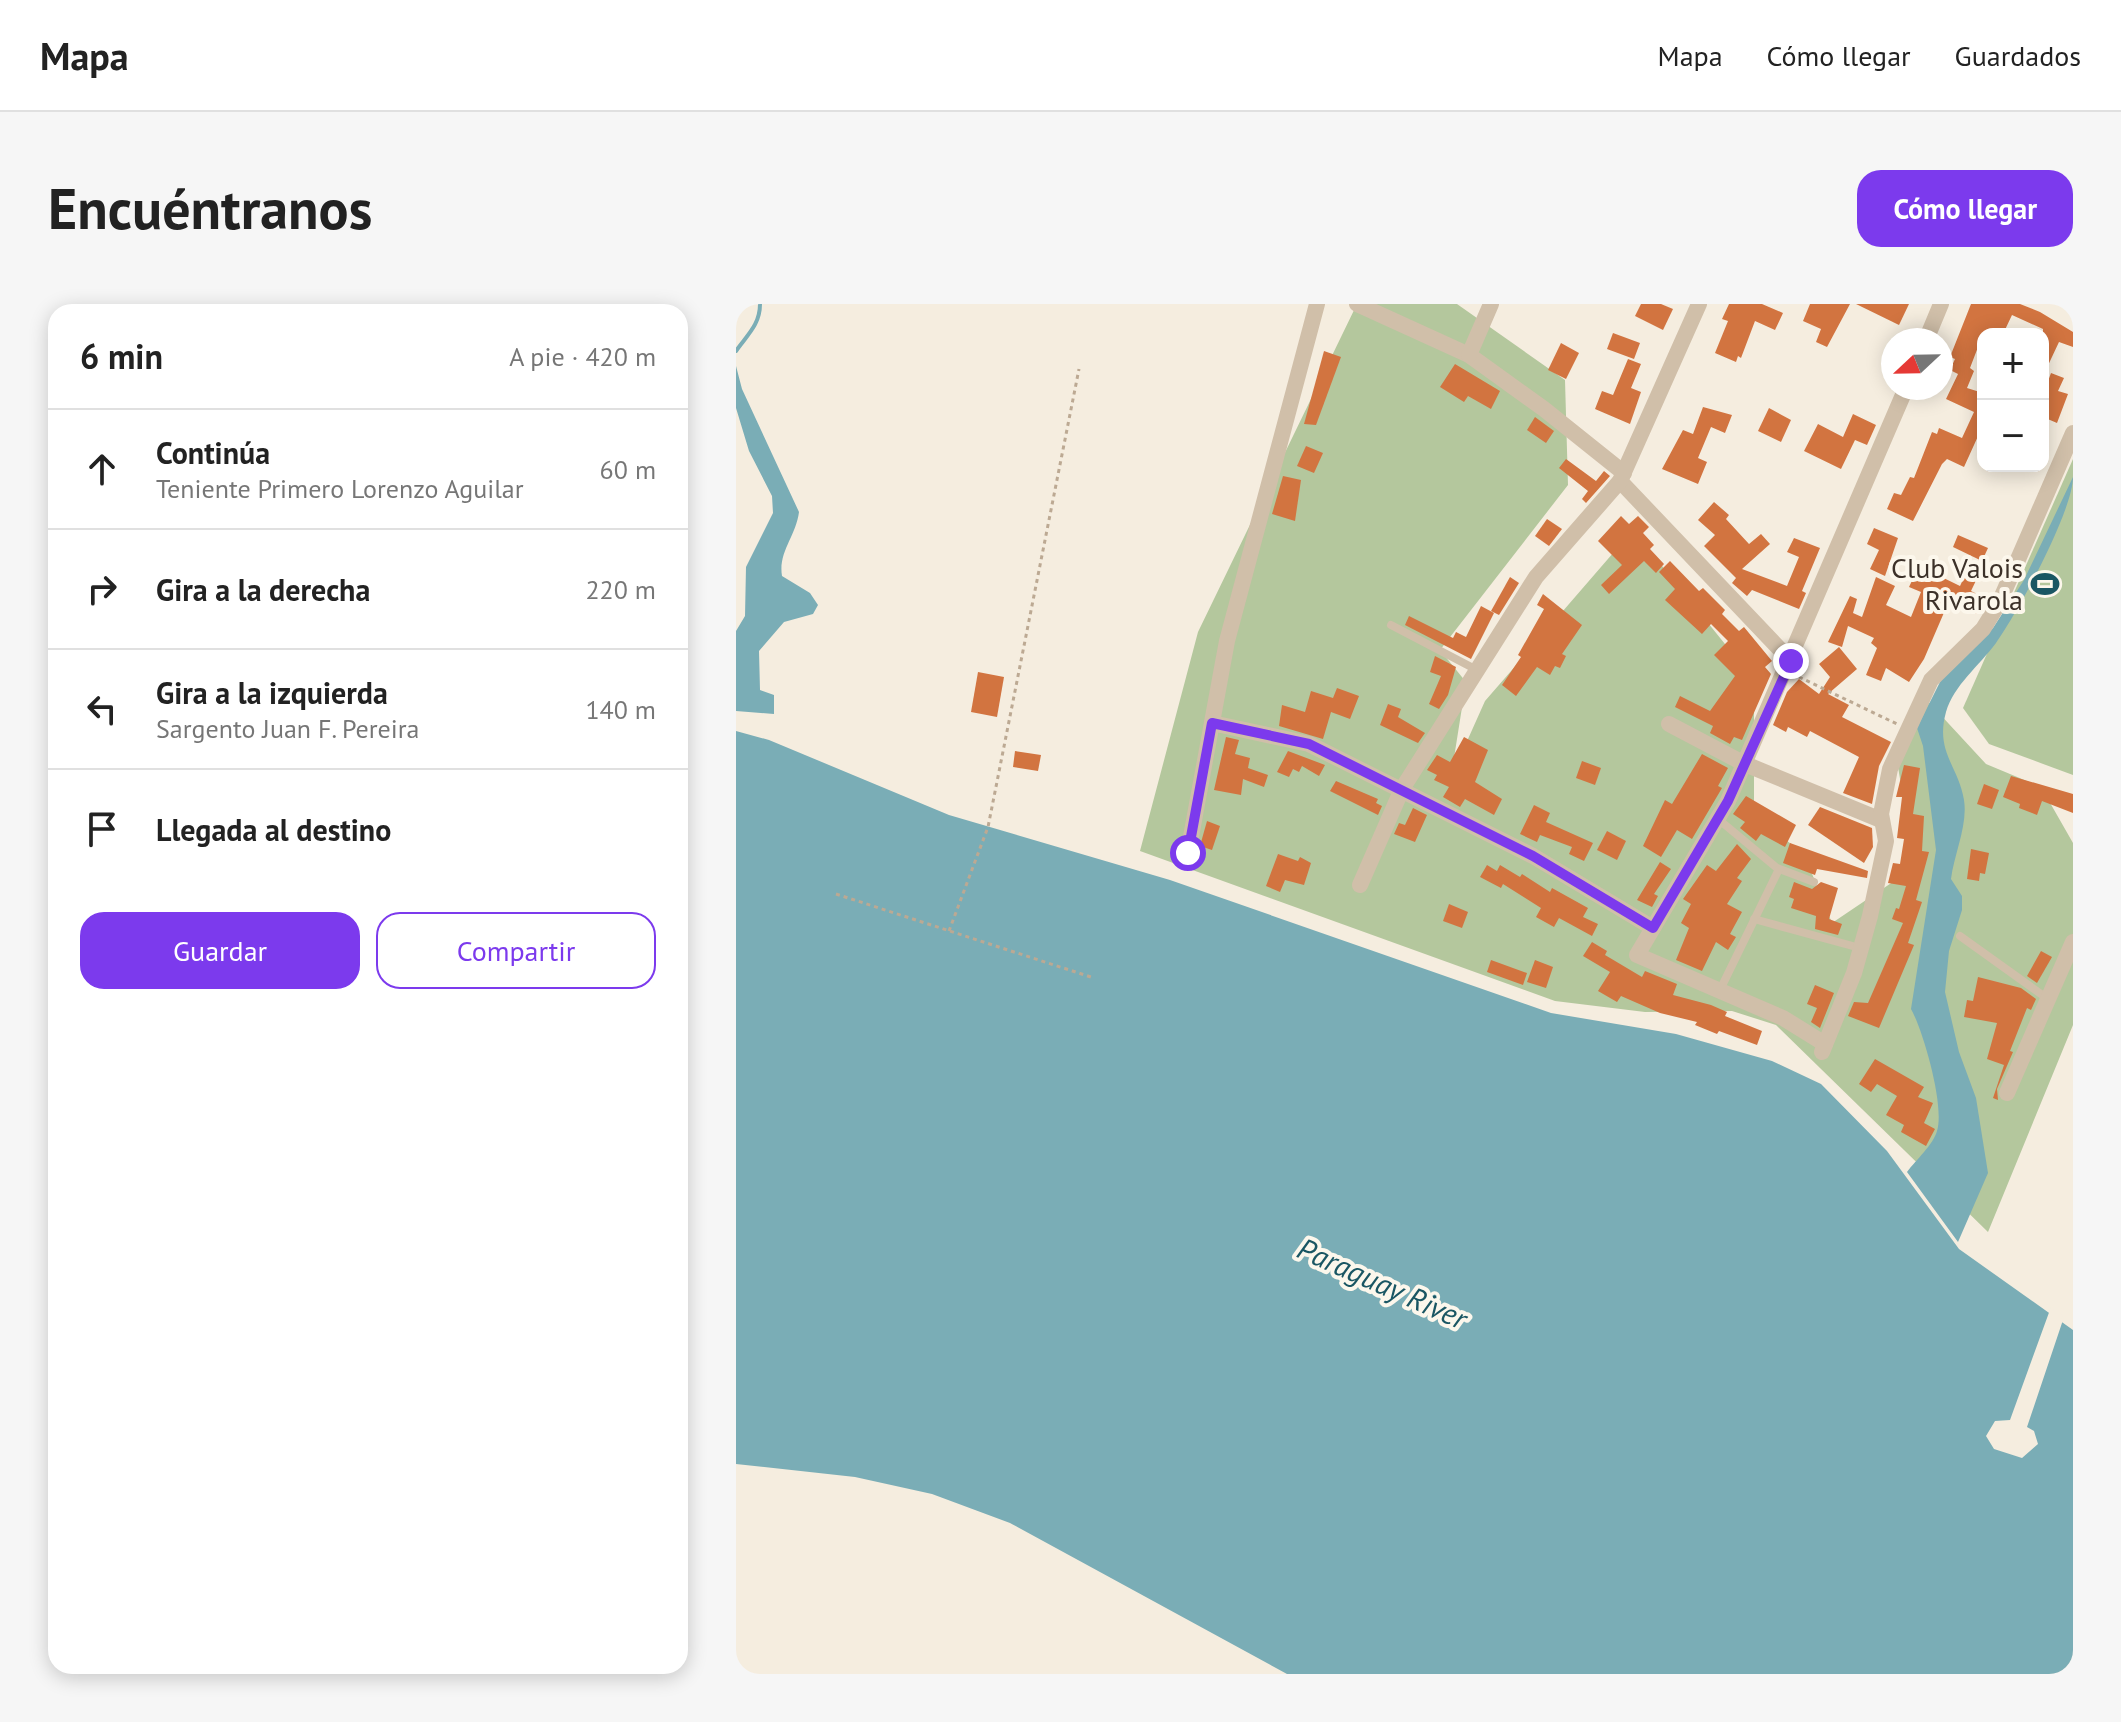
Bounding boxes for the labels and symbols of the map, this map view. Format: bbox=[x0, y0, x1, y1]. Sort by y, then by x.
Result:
north arrow bbox=[1881, 328, 1953, 400]
place label: Club Valois Rivarola bbox=[1891, 549, 2023, 618]
sports icon: Club Valois Rivarola bbox=[2030, 569, 2060, 599]
route end bbox=[1773, 643, 1809, 679]
route start bbox=[1170, 835, 1206, 871]
water label: Paraguay River bbox=[1292, 1228, 1475, 1338]

